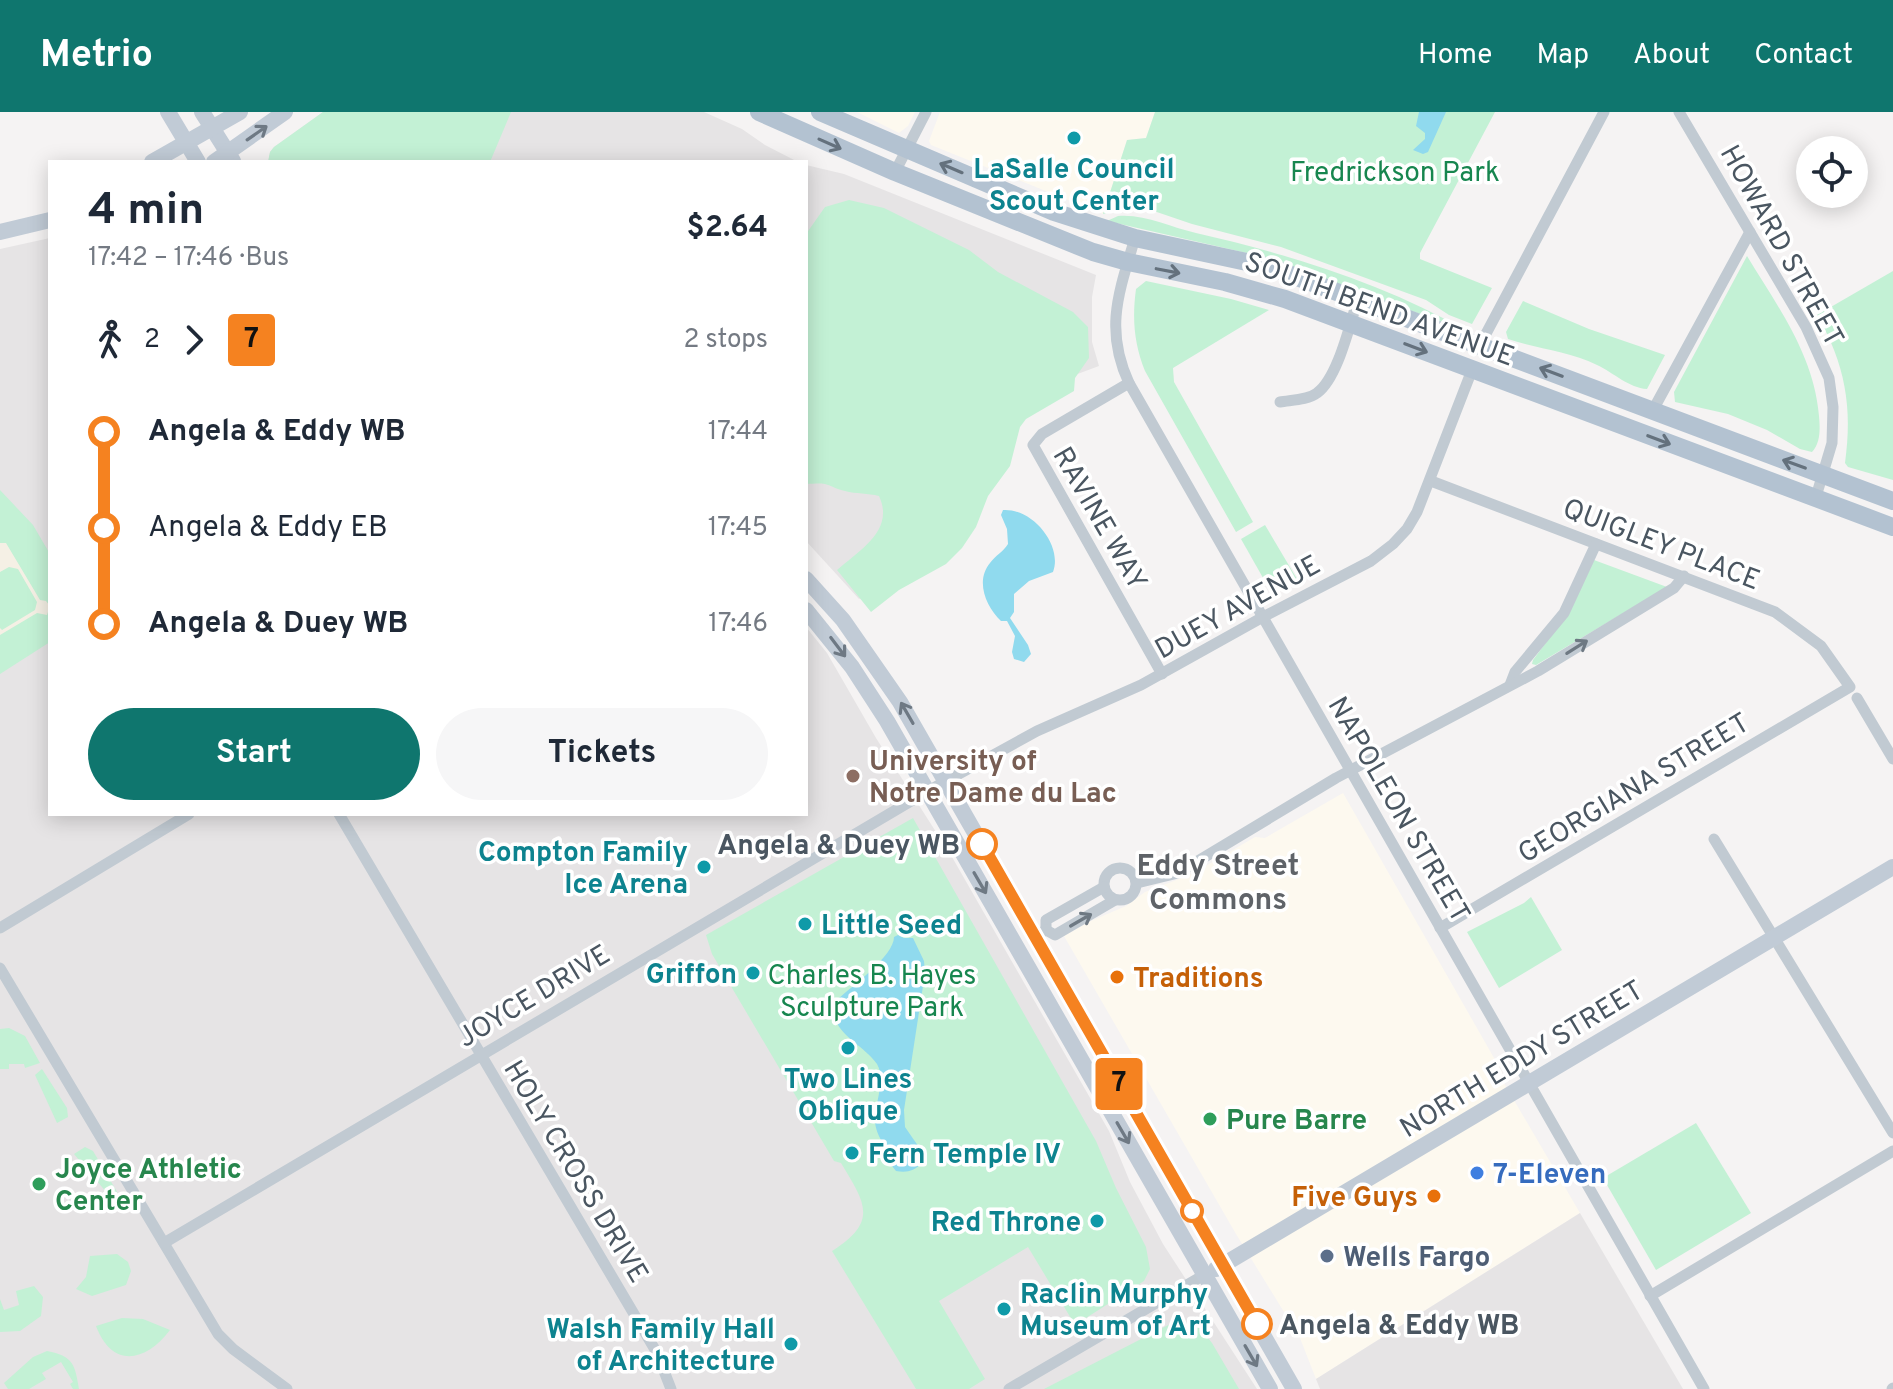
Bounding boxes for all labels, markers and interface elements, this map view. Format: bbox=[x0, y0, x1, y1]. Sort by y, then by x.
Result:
text: Metrio bbox=[40, 32, 153, 81]
text: Home bbox=[1418, 38, 1492, 74]
text: Map bbox=[1536, 38, 1589, 74]
text: About bbox=[1633, 38, 1710, 74]
text: Contact bbox=[1754, 38, 1853, 74]
one-way arrow bbox=[246, 125, 268, 142]
marker: LaSalle Council Scout Center bbox=[1065, 129, 1083, 147]
map controls bbox=[1796, 136, 1868, 208]
button: locate bbox=[1796, 136, 1868, 208]
one-way arrow bbox=[817, 137, 842, 152]
street label: HOWARD STREET bbox=[1710, 139, 1851, 354]
place label: LaSalle Council Scout Center bbox=[973, 153, 1175, 221]
park label: Fredrickson Park bbox=[1290, 156, 1500, 192]
one-way arrow bbox=[939, 160, 964, 175]
text: 4 min bbox=[88, 184, 204, 240]
text: $2.64 bbox=[687, 210, 768, 247]
text: 17:42 – 17:46 · Bus bbox=[88, 242, 289, 275]
street label: SOUTH BEND AVENUE bbox=[1239, 245, 1519, 376]
one-way arrow bbox=[1155, 264, 1181, 279]
icon: walk bbox=[88, 318, 132, 362]
icon: forward bbox=[172, 318, 216, 362]
text: 7 bbox=[244, 322, 259, 358]
text: 2 bbox=[144, 324, 160, 357]
text: 2 stops bbox=[683, 324, 768, 357]
one-way arrow bbox=[1403, 342, 1428, 356]
one-way arrow bbox=[1539, 364, 1564, 378]
text: Angela & Eddy WB bbox=[148, 414, 405, 451]
text: 17:44 bbox=[708, 416, 768, 449]
one-way arrow bbox=[1646, 434, 1671, 448]
street label: RAVINE WAY bbox=[1043, 441, 1154, 598]
one-way arrow bbox=[1782, 456, 1807, 471]
street label: QUIGLEY PLACE bbox=[1557, 492, 1765, 600]
text: Angela & Eddy EB bbox=[148, 510, 388, 547]
text: 17:45 bbox=[708, 512, 768, 545]
street label: DUEY AVENUE bbox=[1149, 548, 1328, 669]
text: Angela & Duey WB bbox=[148, 606, 408, 643]
text: 17:46 bbox=[708, 608, 768, 641]
one-way arrow bbox=[829, 636, 846, 658]
one-way arrow bbox=[1565, 638, 1588, 654]
street label: NAPOLEON STREET bbox=[1318, 691, 1477, 930]
one-way arrow bbox=[899, 702, 915, 725]
street label: GEORGIANA STREET bbox=[1512, 706, 1757, 873]
button: Start bbox=[88, 708, 420, 800]
button: Tickets bbox=[436, 708, 768, 800]
place label: University of Notre Dame du Lac bbox=[869, 745, 1117, 813]
marker: University of Notre Dame du Lac bbox=[844, 767, 862, 785]
place label: Angela & Duey WB bbox=[717, 829, 960, 865]
marker: Angela & Duey WB bbox=[967, 829, 997, 859]
place label: Compton Family Ice Arena bbox=[478, 836, 688, 904]
district label: Eddy Street Commons bbox=[1137, 849, 1299, 920]
marker: Compton Family Ice Arena bbox=[695, 858, 713, 876]
one-way arrow bbox=[972, 871, 988, 894]
place label: Little Seed bbox=[821, 909, 962, 945]
one-way arrow bbox=[1069, 912, 1092, 928]
marker: Little Seed bbox=[796, 915, 814, 933]
street label: JOYCE DRIVE bbox=[452, 938, 618, 1057]
place label: Griffon bbox=[646, 958, 737, 994]
park label: Charles B. Hayes Sculpture Park bbox=[768, 959, 976, 1027]
place label: Traditions bbox=[1133, 962, 1264, 998]
marker: Griffon bbox=[744, 964, 762, 982]
marker: Traditions bbox=[1108, 968, 1126, 986]
street label: NORTH EDDY STREET bbox=[1394, 974, 1651, 1148]
marker: Two Lines Oblique bbox=[839, 1039, 857, 1057]
street label: HOLY CROSS DRIVE bbox=[494, 1055, 655, 1290]
line badge: 7 bbox=[1093, 1058, 1145, 1110]
place label: Two Lines Oblique bbox=[784, 1063, 912, 1131]
text: 7 bbox=[1111, 1066, 1127, 1102]
place label: Pure Barre bbox=[1226, 1104, 1367, 1140]
marker: Pure Barre bbox=[1201, 1110, 1219, 1128]
one-way arrow bbox=[1115, 1121, 1131, 1144]
place label: Fern Temple IV bbox=[868, 1138, 1061, 1174]
marker: Fern Temple IV bbox=[843, 1144, 861, 1162]
place label: Joyce Athletic Center bbox=[55, 1153, 242, 1221]
place label: 7-Eleven bbox=[1493, 1158, 1606, 1194]
marker: 7-Eleven bbox=[1468, 1164, 1486, 1182]
marker: Joyce Athletic Center bbox=[30, 1175, 48, 1193]
place label: Five Guys bbox=[1291, 1181, 1418, 1217]
marker: Five Guys bbox=[1425, 1187, 1443, 1205]
unlabelled marker bbox=[1181, 1200, 1203, 1222]
place label: Red Throne bbox=[931, 1206, 1081, 1242]
marker: Red Throne bbox=[1088, 1212, 1106, 1230]
place label: Wells Fargo bbox=[1343, 1241, 1490, 1277]
marker: Wells Fargo bbox=[1318, 1247, 1336, 1265]
place label: Raclin Murphy Museum of Art bbox=[1020, 1278, 1211, 1346]
marker: Raclin Murphy Museum of Art bbox=[995, 1300, 1013, 1318]
marker: Angela & Eddy WB bbox=[1242, 1309, 1272, 1339]
place label: Angela & Eddy WB bbox=[1279, 1309, 1519, 1345]
place label: Walsh Family Hall of Architecture bbox=[546, 1313, 775, 1381]
marker: Walsh Family Hall of Architecture bbox=[782, 1335, 800, 1353]
one-way arrow bbox=[1243, 1344, 1259, 1367]

